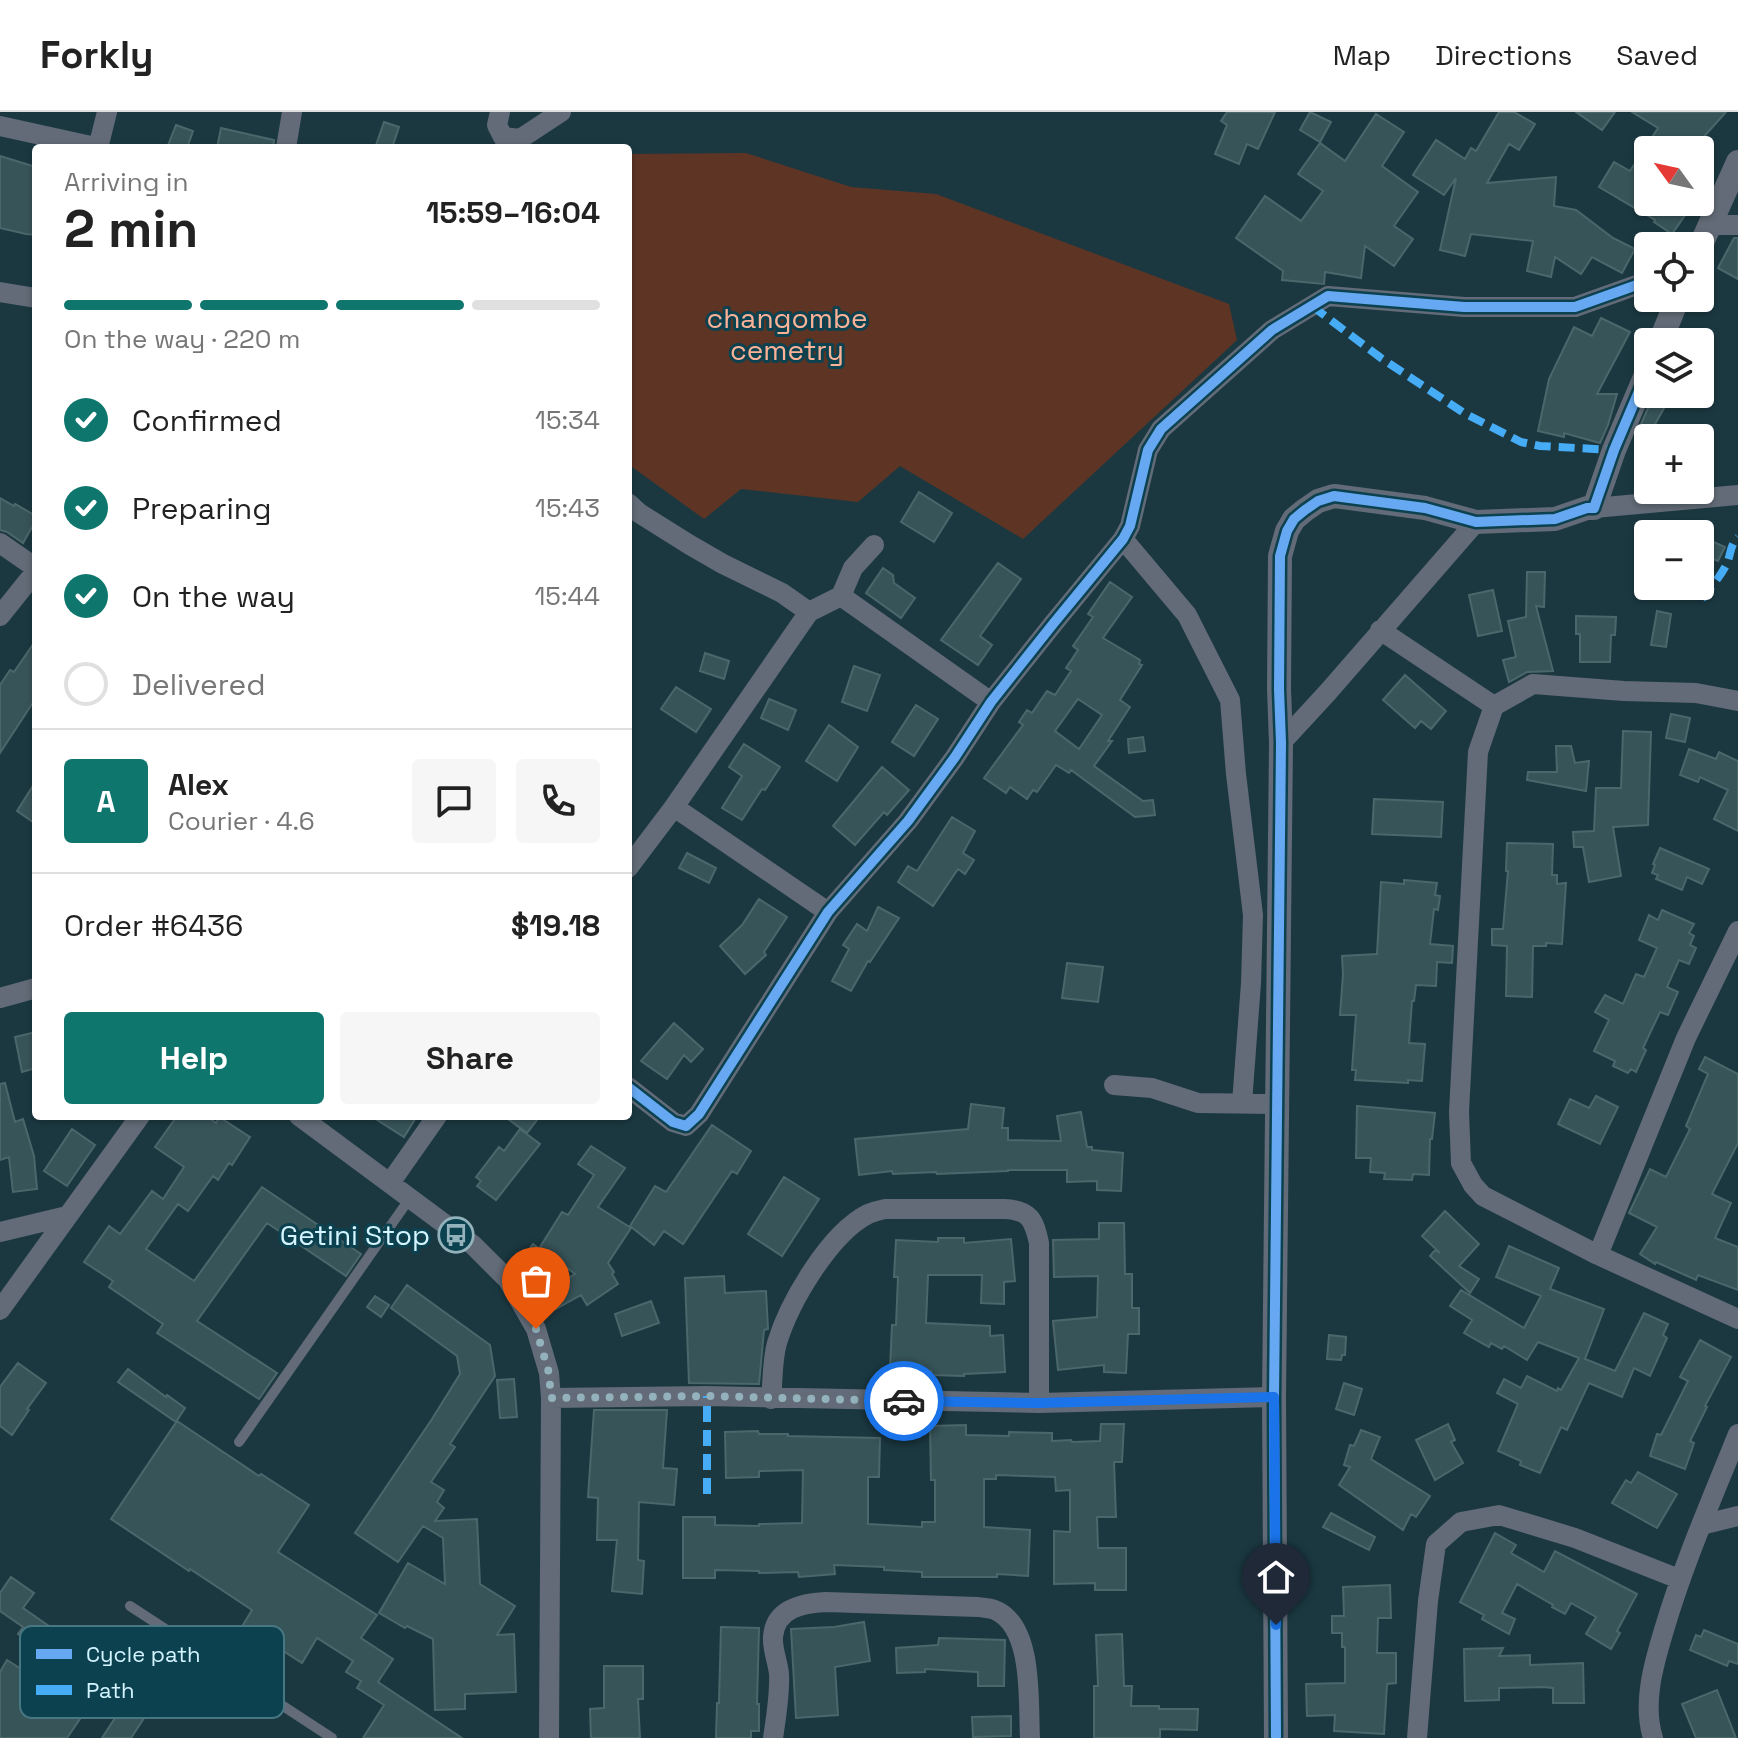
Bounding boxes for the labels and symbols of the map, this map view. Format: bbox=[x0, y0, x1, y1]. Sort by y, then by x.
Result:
north arrow bbox=[1634, 136, 1714, 216]
park label: changombe cemetry bbox=[706, 300, 868, 368]
bus stop icon: Getini Stop bbox=[437, 1216, 475, 1254]
place label: Getini Stop bbox=[280, 1217, 430, 1253]
pin bbox=[502, 1247, 570, 1329]
courier bbox=[864, 1361, 944, 1441]
pin bbox=[1242, 1543, 1310, 1625]
legend bbox=[20, 1626, 284, 1718]
text: Cycle path bbox=[86, 1640, 201, 1668]
text: Path bbox=[86, 1676, 135, 1704]

